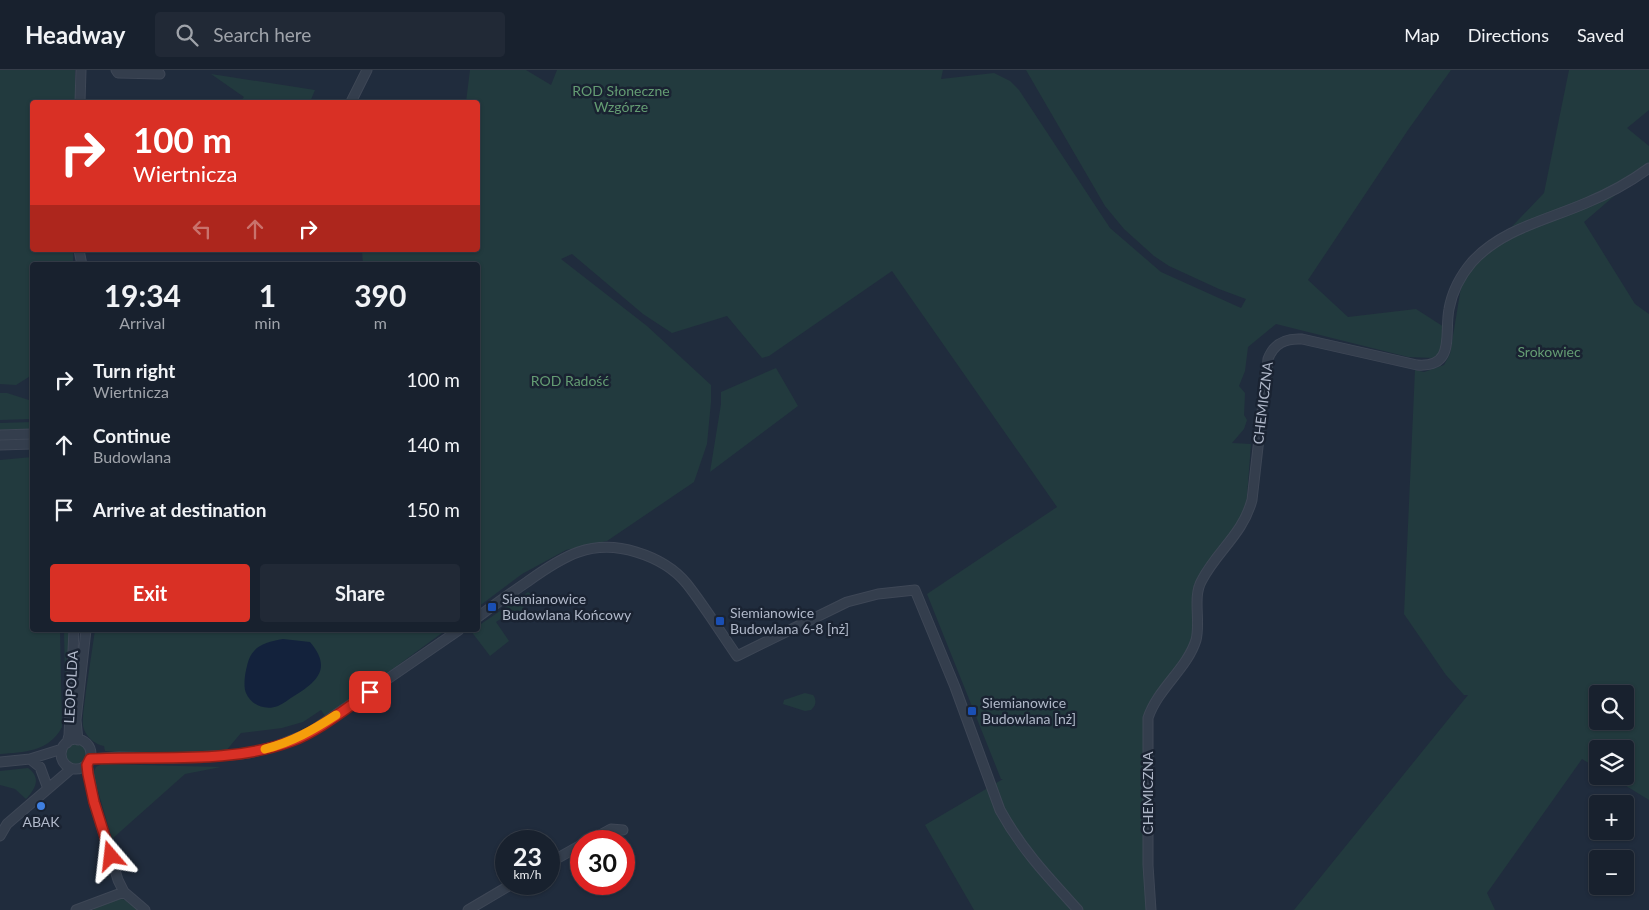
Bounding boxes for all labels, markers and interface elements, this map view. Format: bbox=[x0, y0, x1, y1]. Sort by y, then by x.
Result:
search box bbox=[155, 12, 505, 57]
text: Headway bbox=[25, 20, 125, 49]
icon: search bbox=[173, 21, 201, 49]
text: Search here bbox=[213, 23, 311, 46]
text: Map bbox=[1404, 24, 1440, 46]
text: Directions bbox=[1468, 24, 1549, 46]
text: Saved bbox=[1577, 24, 1624, 46]
park label: ROD Słoneczne Wzgórze bbox=[572, 82, 670, 115]
text: 100 m bbox=[133, 118, 232, 160]
icon: right bbox=[50, 120, 115, 185]
text: Wiertnicza bbox=[133, 160, 237, 187]
icon: left bbox=[188, 215, 216, 243]
icon: ahead bbox=[241, 215, 269, 243]
icon: right bbox=[294, 215, 322, 243]
text: 19:34 bbox=[104, 277, 181, 313]
text: 1 bbox=[259, 277, 276, 313]
text: 390 bbox=[354, 277, 406, 313]
text: Arrival bbox=[119, 313, 165, 332]
text: min bbox=[255, 313, 281, 332]
text: m bbox=[374, 313, 387, 332]
park label: Srokowiec bbox=[1517, 343, 1581, 360]
text: Turn right bbox=[93, 359, 175, 382]
street label: CHEMICZNA bbox=[1249, 360, 1276, 445]
icon: right bbox=[50, 366, 78, 394]
text: 100 m bbox=[406, 368, 460, 391]
park label: ROD Radość bbox=[531, 372, 609, 389]
text: Wiertnicza bbox=[93, 382, 169, 401]
text: Continue bbox=[93, 424, 171, 447]
icon: ahead bbox=[50, 431, 78, 459]
text: 140 m bbox=[406, 433, 460, 456]
text: Budowlana bbox=[93, 447, 171, 466]
icon: arrive bbox=[50, 496, 78, 524]
text: Arrive at destination bbox=[93, 498, 266, 521]
text: 150 m bbox=[406, 498, 460, 521]
button: Exit bbox=[50, 564, 250, 622]
button: Share bbox=[260, 564, 460, 622]
place label: Siemianowice Budowlana Końcowy bbox=[502, 590, 632, 623]
marker: Siemianowice Budowlana Końcowy bbox=[486, 601, 498, 613]
place label: Siemianowice Budowlana 6-8 [nż] bbox=[730, 604, 849, 637]
marker: Siemianowice Budowlana 6-8 [nż] bbox=[714, 615, 726, 627]
street label: LEOPOLDA bbox=[60, 650, 81, 724]
pin bbox=[349, 671, 391, 713]
icon: arrive bbox=[356, 678, 384, 706]
map controls bbox=[1589, 685, 1634, 895]
button: search bbox=[1589, 685, 1634, 730]
place label: Siemianowice Budowlana [nż] bbox=[982, 694, 1076, 727]
marker: Siemianowice Budowlana [nż] bbox=[966, 705, 978, 717]
button: layers bbox=[1589, 740, 1634, 785]
street label: CHEMICZNA bbox=[1139, 751, 1156, 835]
button: + bbox=[1589, 795, 1634, 840]
marker: ABAK bbox=[35, 800, 47, 812]
place label: ABAK bbox=[22, 813, 60, 830]
position arrow bbox=[84, 829, 136, 881]
speed limit sign: 30 bbox=[570, 830, 635, 895]
text: 23 bbox=[513, 841, 542, 871]
button: − bbox=[1589, 850, 1634, 895]
text: km/h bbox=[513, 867, 542, 882]

